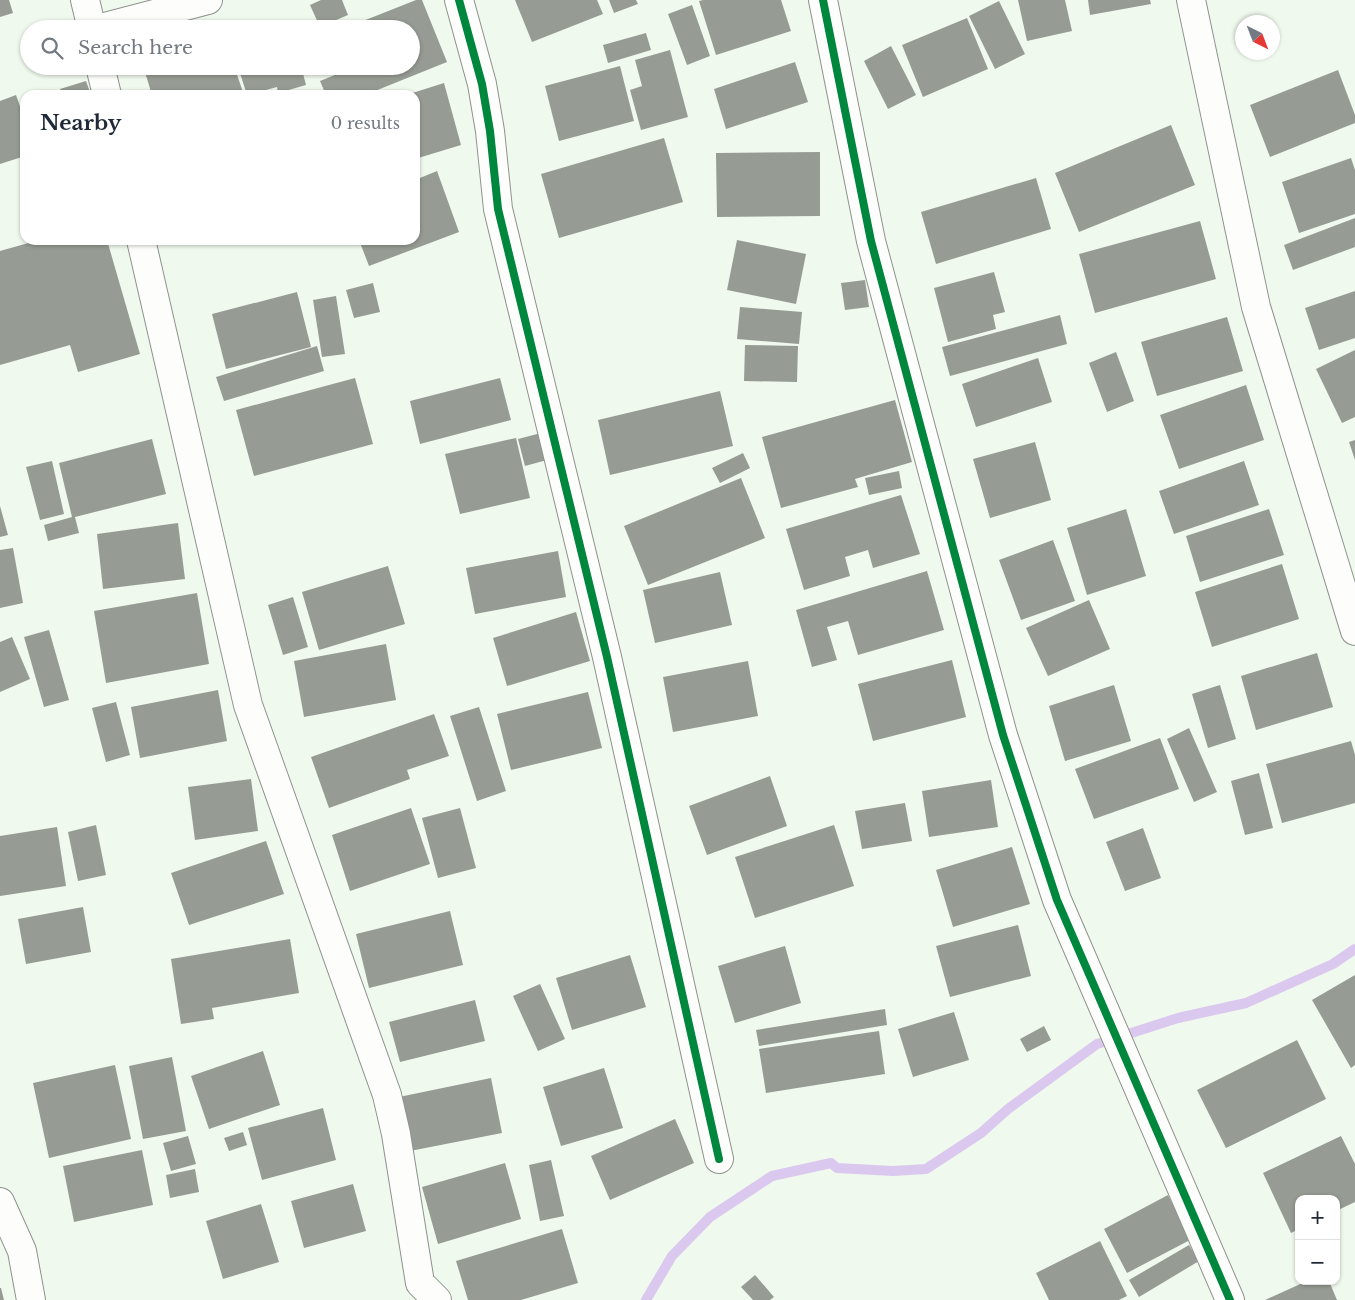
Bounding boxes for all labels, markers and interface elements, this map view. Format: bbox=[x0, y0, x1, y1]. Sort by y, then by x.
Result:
north arrow bbox=[1235, 15, 1280, 60]
search box bbox=[20, 20, 420, 75]
icon: search bbox=[38, 34, 66, 62]
text: Search here bbox=[78, 36, 193, 59]
text: Nearby bbox=[40, 110, 121, 136]
text: 0 results bbox=[331, 113, 400, 133]
map controls bbox=[1295, 1195, 1340, 1285]
button: + bbox=[1295, 1195, 1340, 1240]
button: − bbox=[1295, 1240, 1340, 1285]

